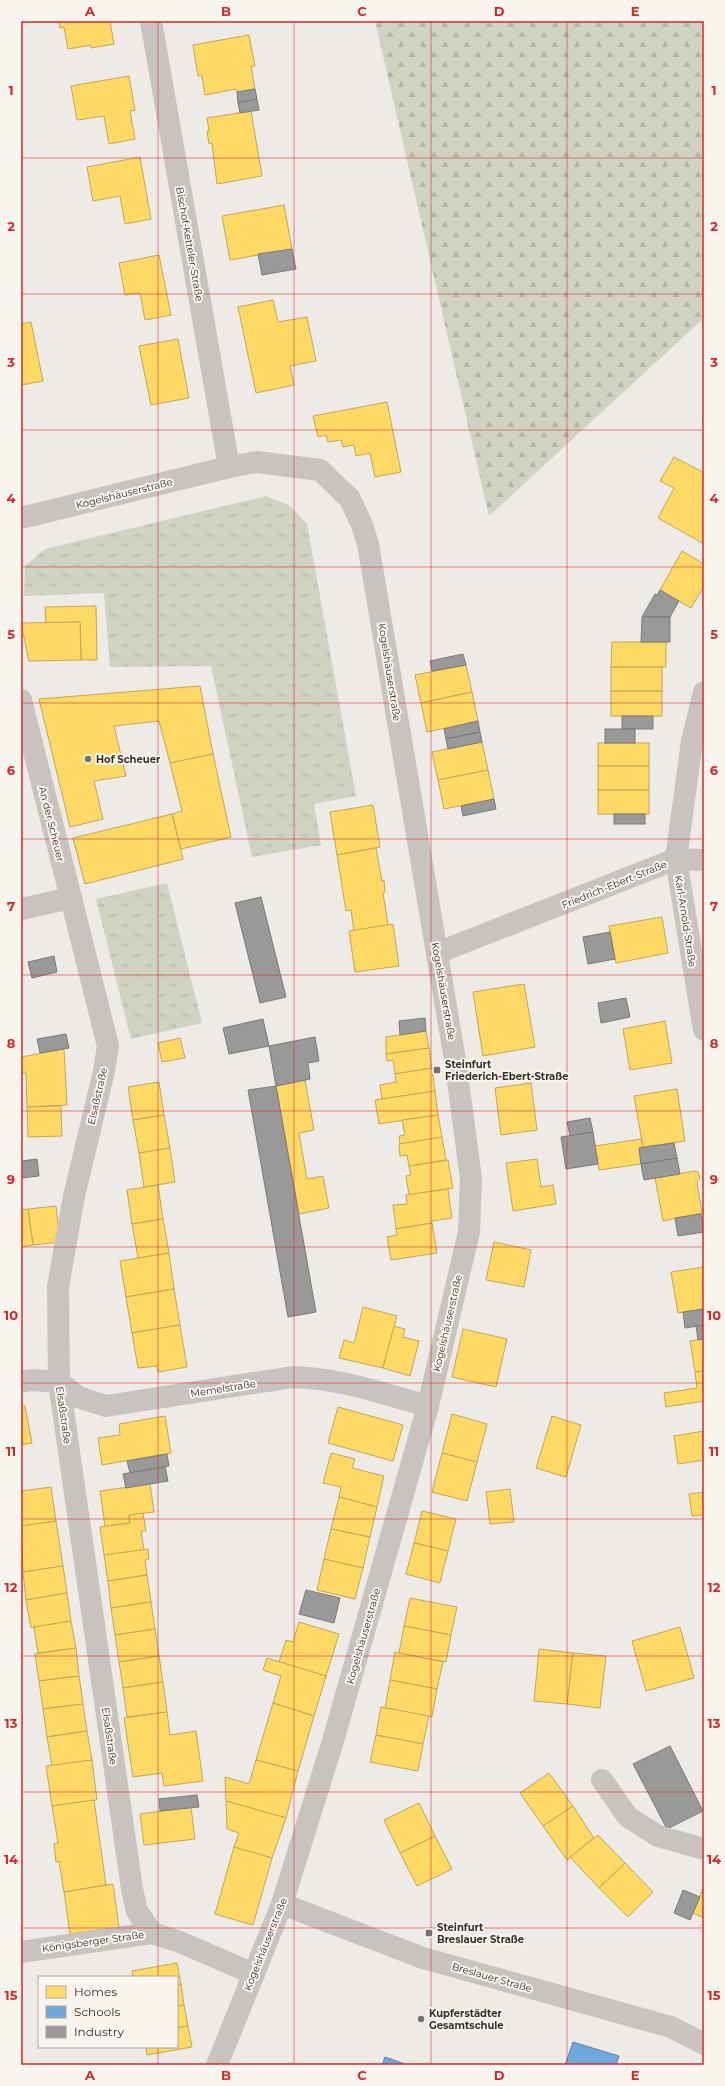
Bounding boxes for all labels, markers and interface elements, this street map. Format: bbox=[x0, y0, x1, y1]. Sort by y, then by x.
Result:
text: A bbox=[84, 3, 96, 19]
text: B bbox=[221, 3, 231, 19]
text: C bbox=[357, 3, 367, 19]
text: D bbox=[494, 3, 505, 19]
text: E bbox=[631, 3, 640, 19]
text: 1 bbox=[8, 82, 14, 98]
text: 1 bbox=[711, 82, 717, 98]
street label: Bischof-Ketteler-Straße bbox=[173, 186, 206, 302]
text: 2 bbox=[7, 218, 15, 234]
text: 2 bbox=[710, 218, 718, 234]
text: 3 bbox=[6, 354, 15, 370]
text: 3 bbox=[709, 354, 718, 370]
street label: Kogelshäuserstraße bbox=[74, 475, 174, 512]
text: 4 bbox=[7, 490, 16, 506]
text: 4 bbox=[710, 490, 719, 506]
street label: Kogelshäuserstraße bbox=[375, 622, 404, 722]
text: 5 bbox=[7, 626, 15, 642]
text: 5 bbox=[710, 626, 718, 642]
place label: Hof Scheuer bbox=[96, 753, 161, 766]
marker: Hof Scheuer bbox=[83, 754, 93, 764]
text: 6 bbox=[7, 762, 16, 778]
text: 6 bbox=[710, 762, 719, 778]
street label: An der Scheuer bbox=[36, 785, 67, 863]
street label: Friedrich-Ebert-Straße bbox=[560, 857, 669, 911]
street label: Karl-Arnold-Straße bbox=[672, 874, 699, 968]
text: 7 bbox=[7, 898, 15, 914]
text: 7 bbox=[710, 898, 718, 914]
street label: Kogelshäuserstraße bbox=[429, 941, 459, 1041]
text: 8 bbox=[7, 1035, 16, 1051]
text: 8 bbox=[710, 1035, 719, 1051]
place label: Steinfurt Friederich-Ebert-Straße bbox=[445, 1058, 568, 1083]
marker: Steinfurt Friederich-Ebert-Straße bbox=[432, 1065, 442, 1075]
street label: Elsaßstraße bbox=[85, 1066, 110, 1126]
text: 9 bbox=[7, 1171, 15, 1187]
text: 9 bbox=[710, 1171, 718, 1187]
street label: Kogelshäuserstraße bbox=[430, 1273, 465, 1373]
text: 10 bbox=[4, 1307, 18, 1323]
text: 10 bbox=[707, 1307, 721, 1323]
street label: Memelstraße bbox=[189, 1377, 257, 1400]
street label: Elsaßstraße bbox=[53, 1385, 74, 1445]
text: 11 bbox=[6, 1443, 16, 1459]
text: 11 bbox=[709, 1443, 719, 1459]
text: 12 bbox=[5, 1579, 18, 1595]
text: 12 bbox=[708, 1579, 721, 1595]
street label: Kogelshäuserstraße bbox=[344, 1587, 383, 1686]
street label: Elsaßstraße bbox=[99, 1706, 120, 1766]
text: 13 bbox=[5, 1715, 18, 1731]
text: 13 bbox=[708, 1715, 721, 1731]
text: 14 bbox=[4, 1851, 18, 1867]
text: 14 bbox=[707, 1851, 721, 1867]
street label: Kogelshäuserstraße bbox=[241, 1896, 290, 1993]
place label: Steinfurt Breslauer Straße bbox=[437, 1921, 524, 1946]
street label: Königsberger Straße bbox=[41, 1928, 145, 1955]
marker: Steinfurt Breslauer Straße bbox=[424, 1928, 434, 1938]
street label: Breslauer Straße bbox=[450, 1960, 533, 1995]
legend bbox=[38, 1976, 178, 2048]
text: Homes bbox=[74, 1984, 117, 1999]
text: 15 bbox=[5, 1987, 18, 2003]
text: 15 bbox=[708, 1987, 721, 2003]
text: Schools bbox=[74, 2004, 120, 2019]
place label: Kupferstädter Gesamtschule bbox=[429, 2007, 504, 2032]
marker: Kupferstädter Gesamtschule bbox=[416, 2014, 426, 2024]
text: Industry bbox=[74, 2024, 124, 2039]
text: A bbox=[84, 2067, 96, 2083]
text: B bbox=[221, 2067, 231, 2083]
text: C bbox=[357, 2067, 367, 2083]
text: D bbox=[494, 2067, 505, 2083]
text: E bbox=[631, 2067, 640, 2083]

